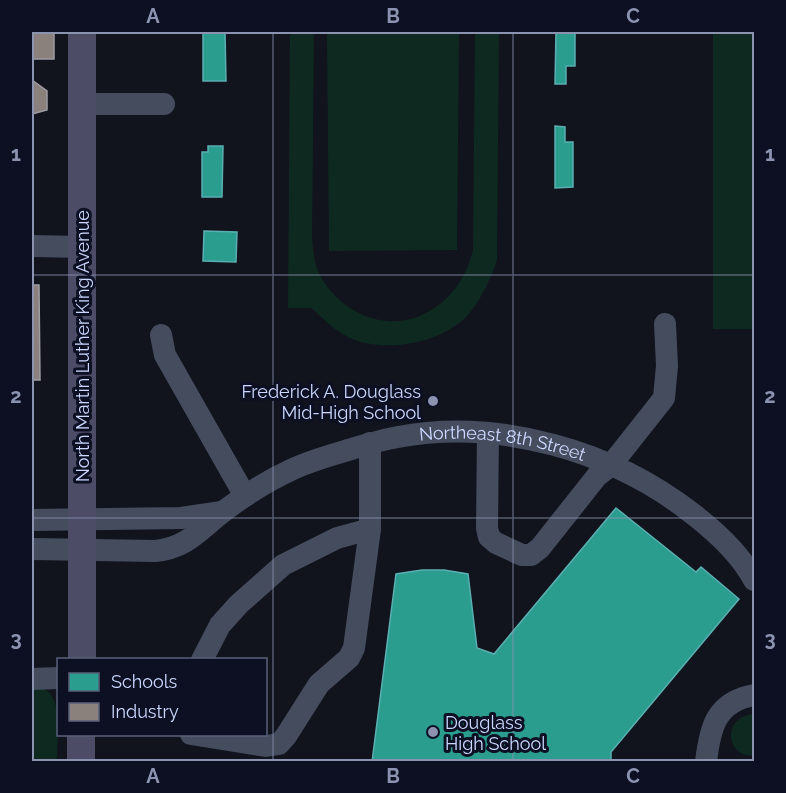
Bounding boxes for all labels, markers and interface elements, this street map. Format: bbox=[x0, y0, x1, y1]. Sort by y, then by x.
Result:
text: A bbox=[146, 4, 160, 28]
text: B bbox=[386, 4, 400, 28]
text: C bbox=[626, 4, 640, 28]
text: 1 bbox=[11, 142, 21, 166]
text: 1 bbox=[765, 142, 775, 166]
street label: North Martin Luther King Avenue bbox=[72, 210, 93, 482]
place label: Frederick A. Douglass Mid-High School bbox=[241, 381, 421, 423]
text: 2 bbox=[10, 384, 22, 408]
text: 2 bbox=[764, 384, 776, 408]
marker: Frederick A. Douglass Mid-High School bbox=[426, 394, 440, 408]
street label: Northeast 8th Street bbox=[418, 421, 589, 465]
text: 3 bbox=[10, 627, 22, 651]
text: 3 bbox=[764, 627, 776, 651]
legend bbox=[57, 658, 267, 736]
text: Schools bbox=[111, 671, 178, 692]
text: Industry bbox=[111, 701, 179, 722]
place label: Douglass High School bbox=[445, 712, 546, 754]
marker: Douglass High School bbox=[426, 725, 440, 739]
text: A bbox=[146, 764, 160, 788]
text: B bbox=[386, 764, 400, 788]
text: C bbox=[626, 764, 640, 788]

